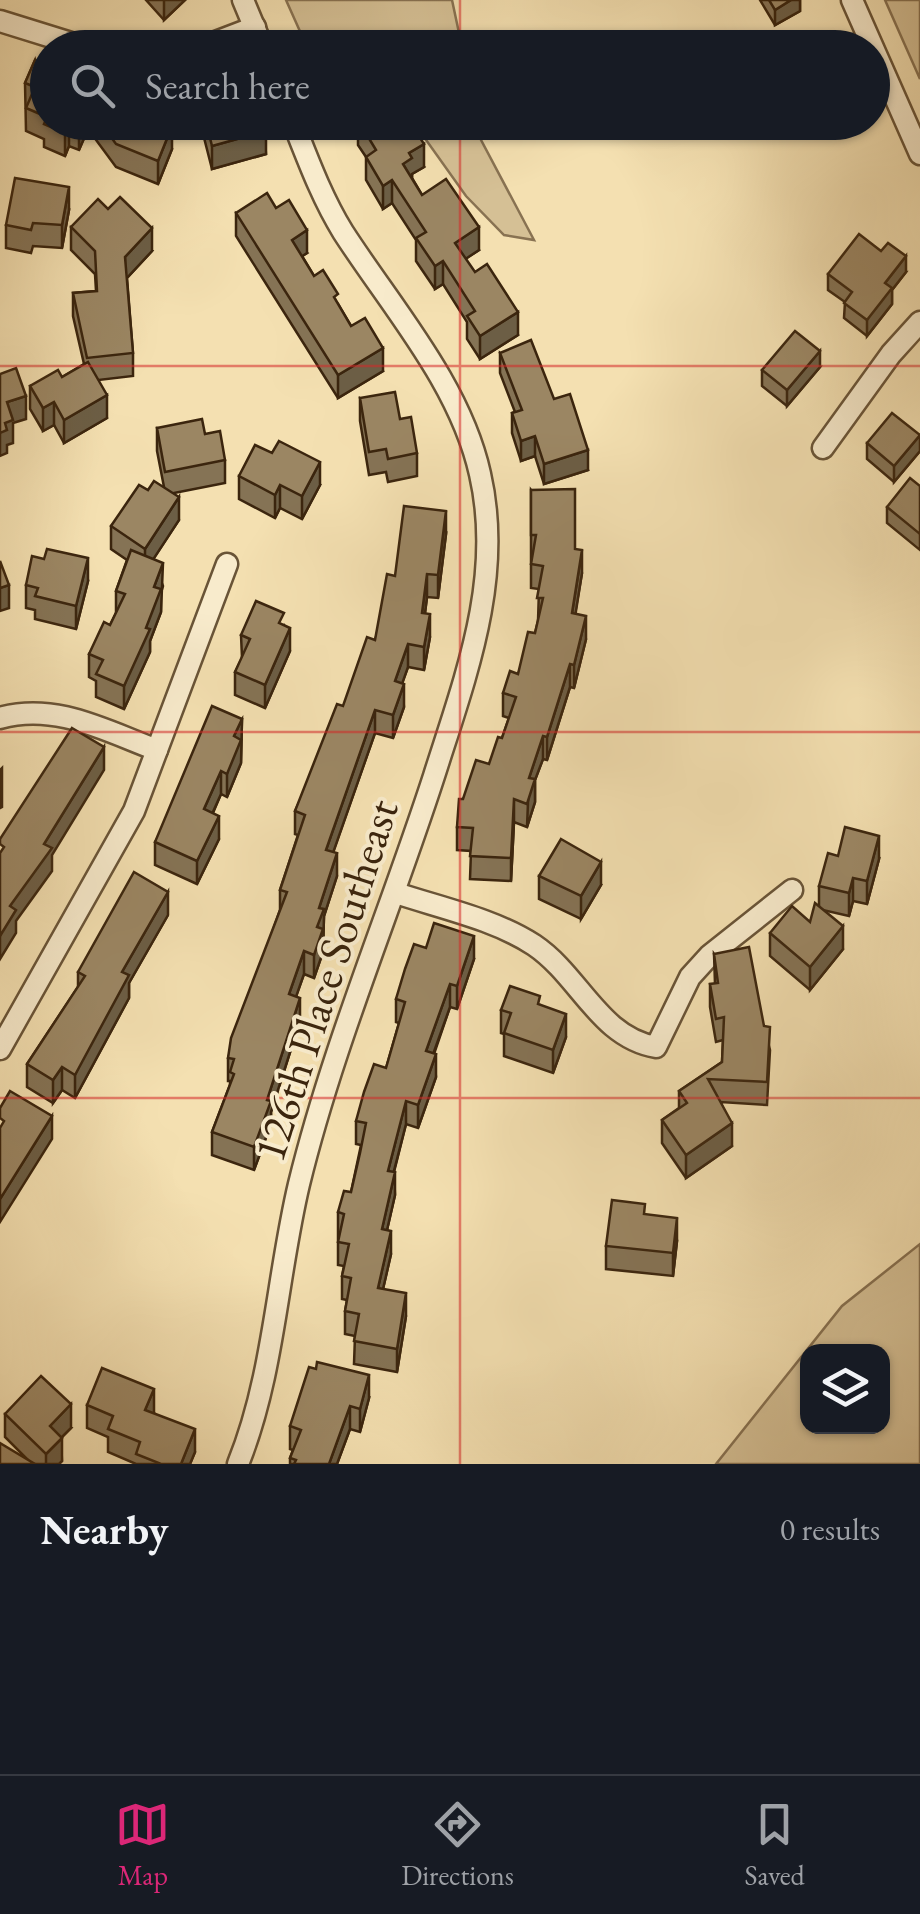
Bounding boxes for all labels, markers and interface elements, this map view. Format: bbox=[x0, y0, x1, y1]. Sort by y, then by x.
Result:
search box bbox=[30, 30, 890, 140]
icon: search bbox=[65, 58, 120, 113]
text: Search here bbox=[145, 61, 310, 110]
street label: 126th Place Southeast bbox=[239, 792, 411, 1168]
map controls bbox=[800, 1344, 890, 1434]
button: layers bbox=[800, 1344, 890, 1434]
text: Nearby bbox=[40, 1502, 169, 1557]
text: 0 results bbox=[780, 1508, 880, 1550]
tab: Map bbox=[115, 1797, 170, 1893]
tab: Directions bbox=[401, 1797, 514, 1893]
tab: Saved bbox=[745, 1797, 805, 1893]

